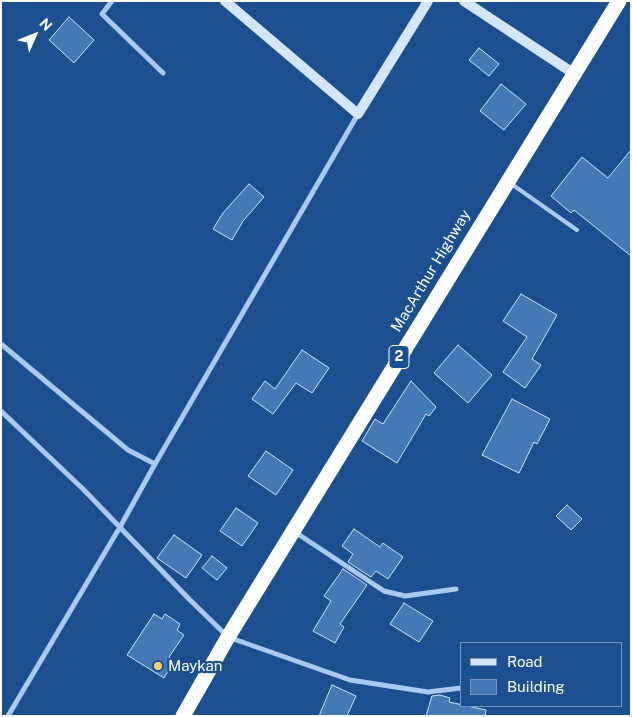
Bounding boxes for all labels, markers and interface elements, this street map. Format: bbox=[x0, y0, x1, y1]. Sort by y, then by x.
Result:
north arrow bbox=[10, 10, 60, 60]
text: N bbox=[36, 15, 55, 34]
street label: MacArthur Highway bbox=[387, 207, 475, 335]
road number: 2 bbox=[389, 346, 409, 368]
legend bbox=[460, 642, 622, 707]
text: Road bbox=[507, 653, 543, 670]
place label: Maykan bbox=[168, 657, 222, 675]
marker: Maykan bbox=[152, 660, 164, 672]
text: Building bbox=[507, 678, 565, 695]

